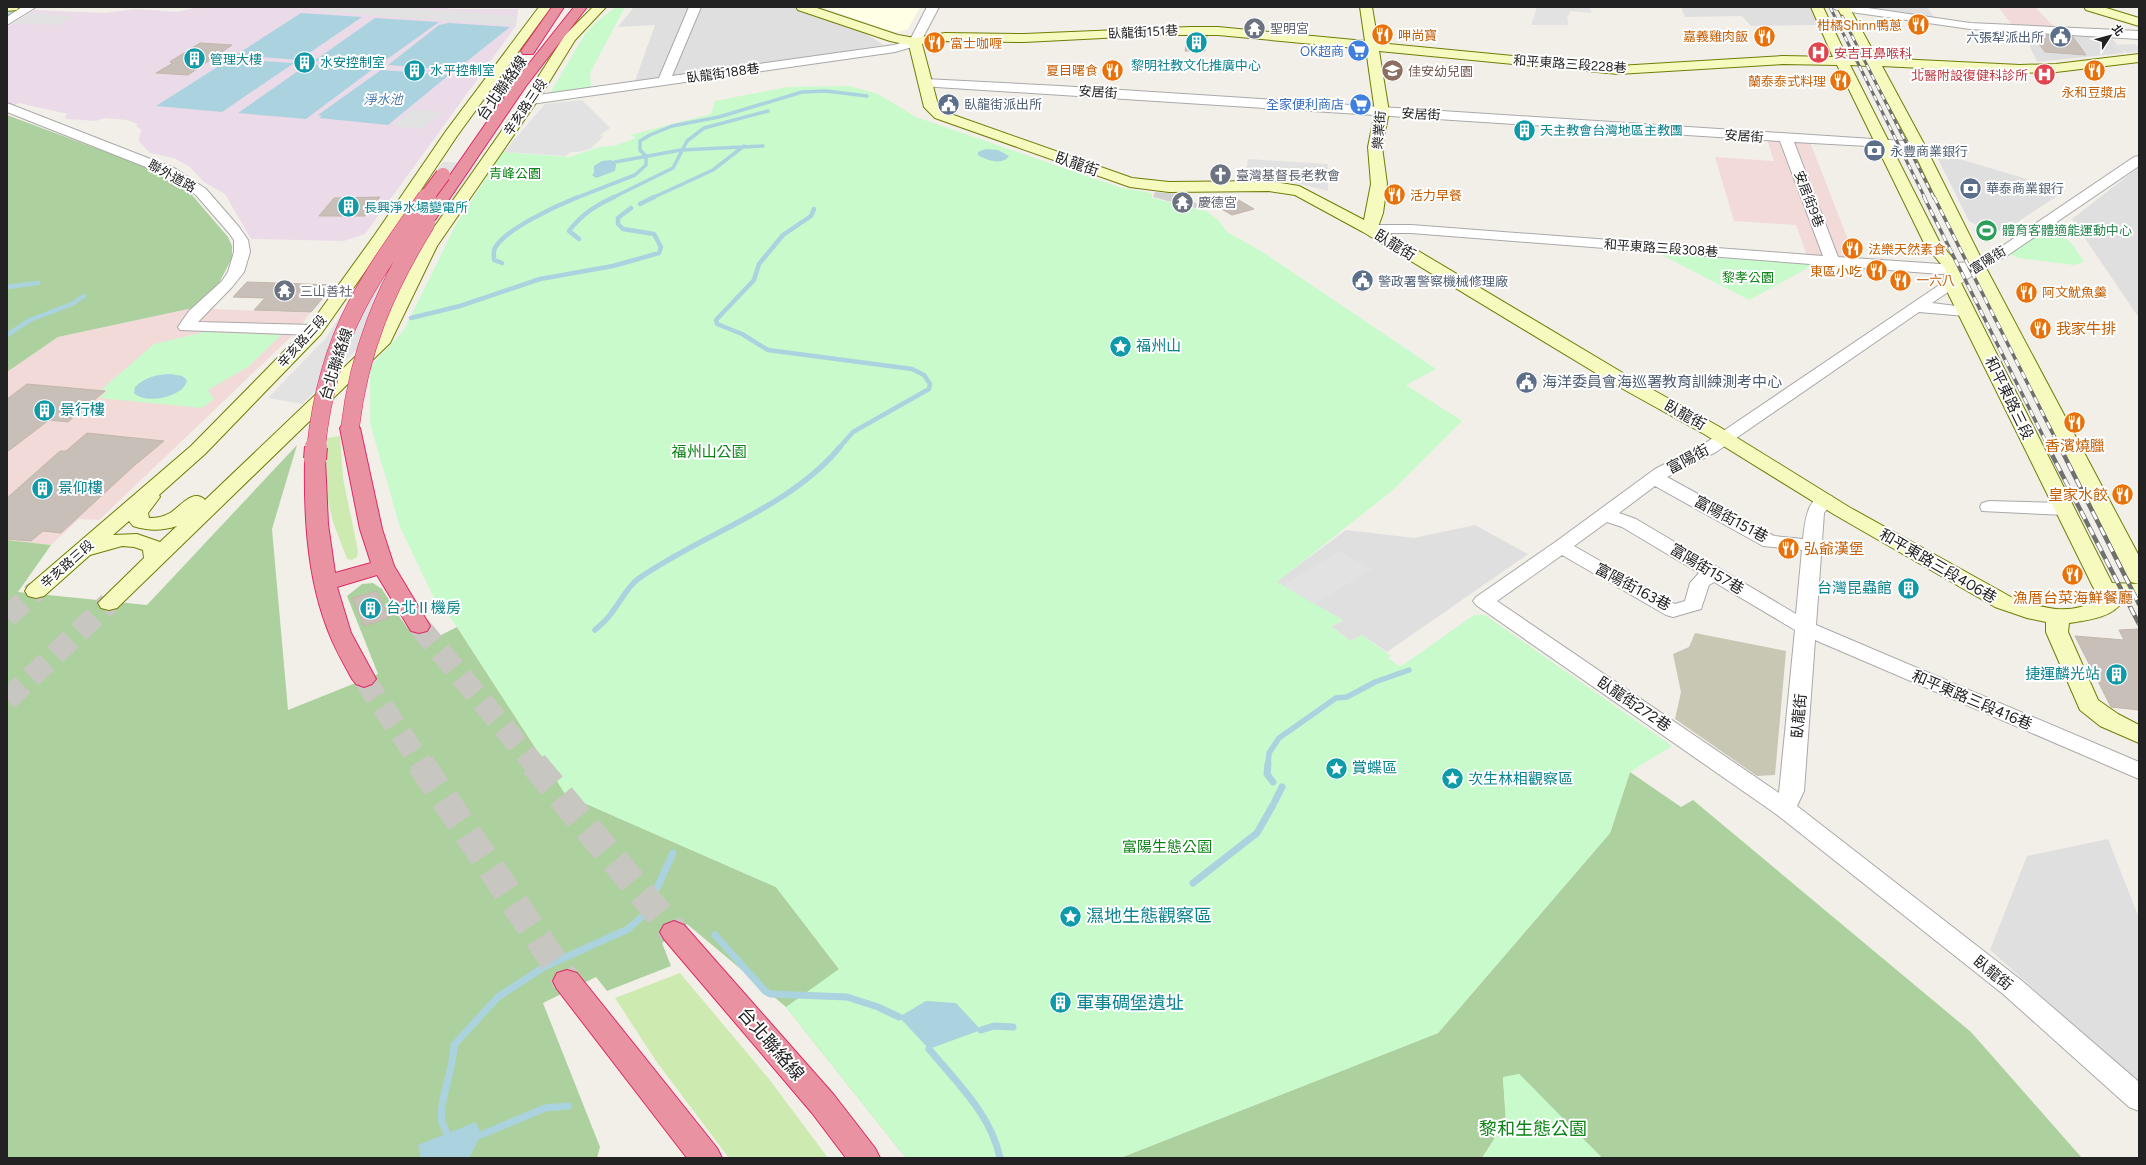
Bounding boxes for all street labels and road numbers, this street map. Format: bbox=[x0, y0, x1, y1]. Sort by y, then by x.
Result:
street label: 臥龍街151巷 bbox=[1108, 23, 1178, 41]
street label: 台北聯絡線 bbox=[473, 52, 531, 124]
street label: 和平東路三段228巷 bbox=[1513, 53, 1627, 75]
street label: 臥龍街188巷 bbox=[686, 60, 760, 86]
street label: 辛亥路三段 bbox=[501, 76, 549, 138]
street label: 安居街 bbox=[1078, 83, 1118, 101]
street label: 安居街 bbox=[1401, 105, 1441, 123]
street label: 樂業街 bbox=[1370, 110, 1388, 150]
street label: 安居街 bbox=[1724, 127, 1764, 145]
street label: 臥龍街 bbox=[1053, 148, 1101, 180]
street label: 聯外道路 bbox=[146, 157, 198, 195]
street label: 安居街9巷 bbox=[1791, 169, 1827, 229]
street label: 臥龍街 bbox=[1371, 226, 1419, 264]
street label: 和平東路三段308巷 bbox=[1603, 237, 1719, 259]
street label: 富陽街 bbox=[1967, 243, 2009, 277]
street label: 辛亥路三段 bbox=[275, 312, 329, 370]
street label: 台北聯絡線 bbox=[316, 326, 356, 402]
street label: 和平東路三段 bbox=[1981, 354, 2037, 442]
street label: 臥龍街 bbox=[1661, 396, 1709, 434]
street label: 富陽街 bbox=[1664, 440, 1712, 478]
street label: 富陽街151巷 bbox=[1691, 492, 1771, 546]
street label: 和平東路三段406巷 bbox=[1876, 525, 2000, 607]
street label: 辛亥路三段 bbox=[38, 537, 96, 591]
street label: 富陽街157巷 bbox=[1667, 540, 1747, 598]
street label: 富陽街163巷 bbox=[1592, 560, 1674, 614]
street label: 和平東路三段416巷 bbox=[1909, 667, 2035, 733]
street label: 臥龍街272巷 bbox=[1594, 673, 1674, 735]
street label: 臥龍街 bbox=[1788, 693, 1810, 739]
street label: 臥龍街 bbox=[1970, 952, 2016, 994]
street label: 台北聯絡線 bbox=[733, 1003, 809, 1085]

